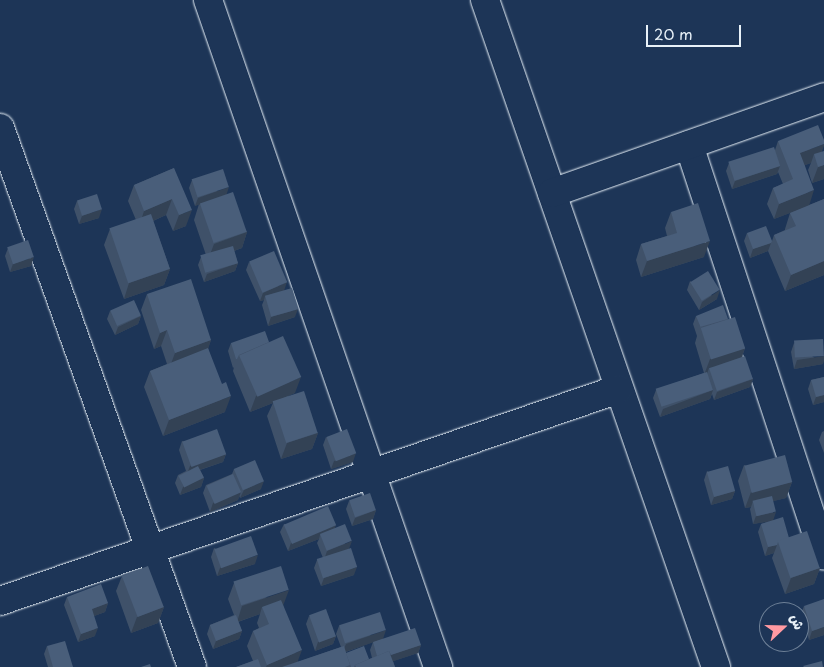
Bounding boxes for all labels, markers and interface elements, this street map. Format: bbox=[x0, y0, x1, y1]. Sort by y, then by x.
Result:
scale bar bbox=[649, 15, 744, 47]
text: 20 m bbox=[654, 22, 693, 45]
north arrow bbox=[759, 602, 809, 652]
text: ش bbox=[785, 611, 810, 633]

